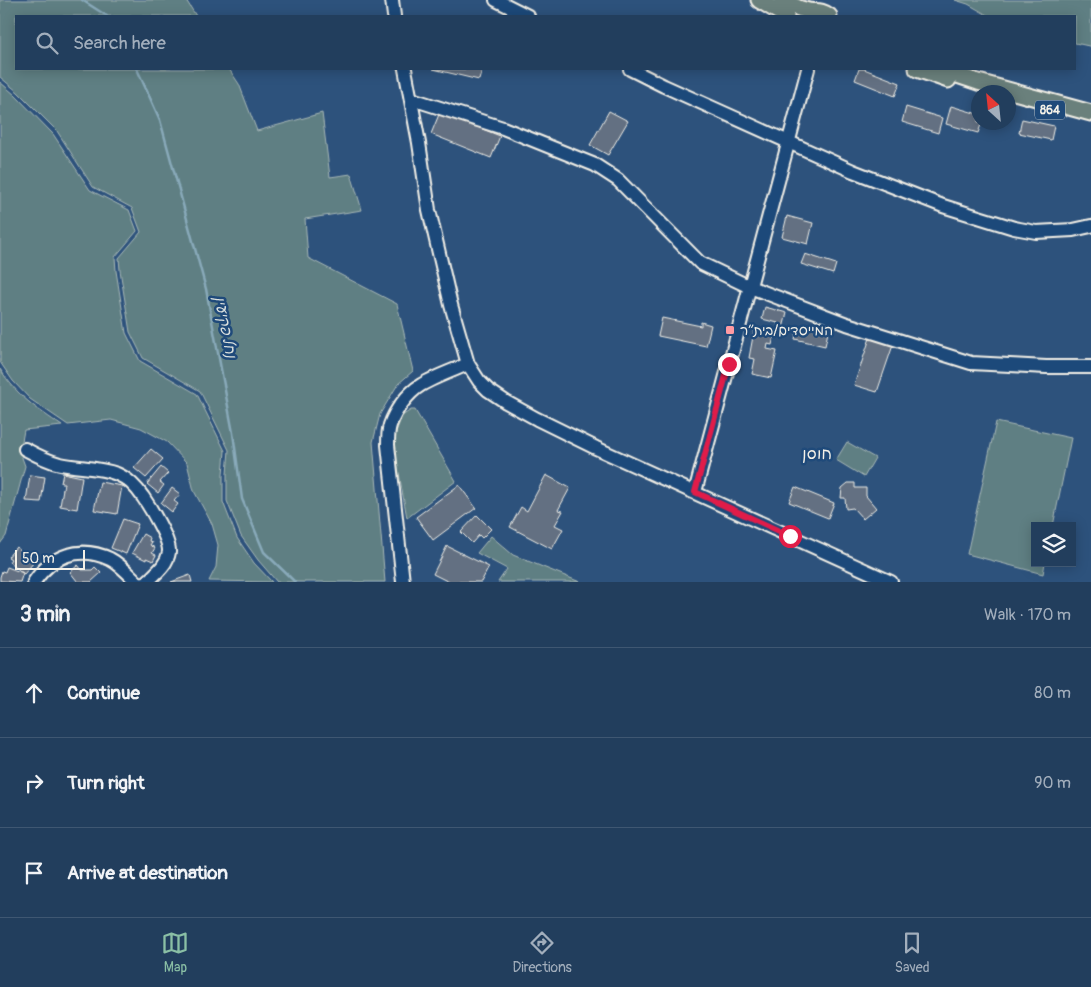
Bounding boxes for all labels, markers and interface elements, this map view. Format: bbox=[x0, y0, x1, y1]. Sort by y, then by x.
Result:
search box bbox=[15, 15, 1076, 70]
icon: search bbox=[33, 29, 61, 57]
text: Search here bbox=[73, 31, 166, 55]
north arrow bbox=[971, 85, 1016, 130]
road number: 864 bbox=[1035, 100, 1065, 120]
water label: נחל פקיעין bbox=[210, 294, 241, 361]
place label: המייסדים/בית״ר bbox=[740, 322, 833, 339]
marker: המייסדים/בית״ר bbox=[724, 324, 736, 336]
route end bbox=[718, 353, 741, 376]
district label: חוסן bbox=[802, 444, 832, 464]
map controls bbox=[1031, 522, 1076, 567]
button: layers bbox=[1031, 522, 1076, 567]
route start bbox=[779, 525, 802, 548]
scale bar bbox=[15, 547, 85, 570]
text: 50 m bbox=[22, 550, 55, 567]
text: 3 min bbox=[20, 601, 70, 628]
text: Walk · 170 m bbox=[984, 605, 1071, 625]
icon: ahead bbox=[20, 679, 48, 707]
text: Continue bbox=[67, 681, 140, 705]
text: 80 m bbox=[1034, 683, 1071, 703]
icon: right bbox=[20, 769, 48, 797]
text: Turn right bbox=[67, 771, 145, 795]
text: 90 m bbox=[1034, 773, 1071, 793]
icon: arrive bbox=[20, 859, 48, 887]
text: Arrive at destination bbox=[67, 861, 228, 885]
tab: Map bbox=[161, 929, 189, 976]
tab: Directions bbox=[512, 929, 572, 976]
tab: Saved bbox=[895, 929, 930, 976]

